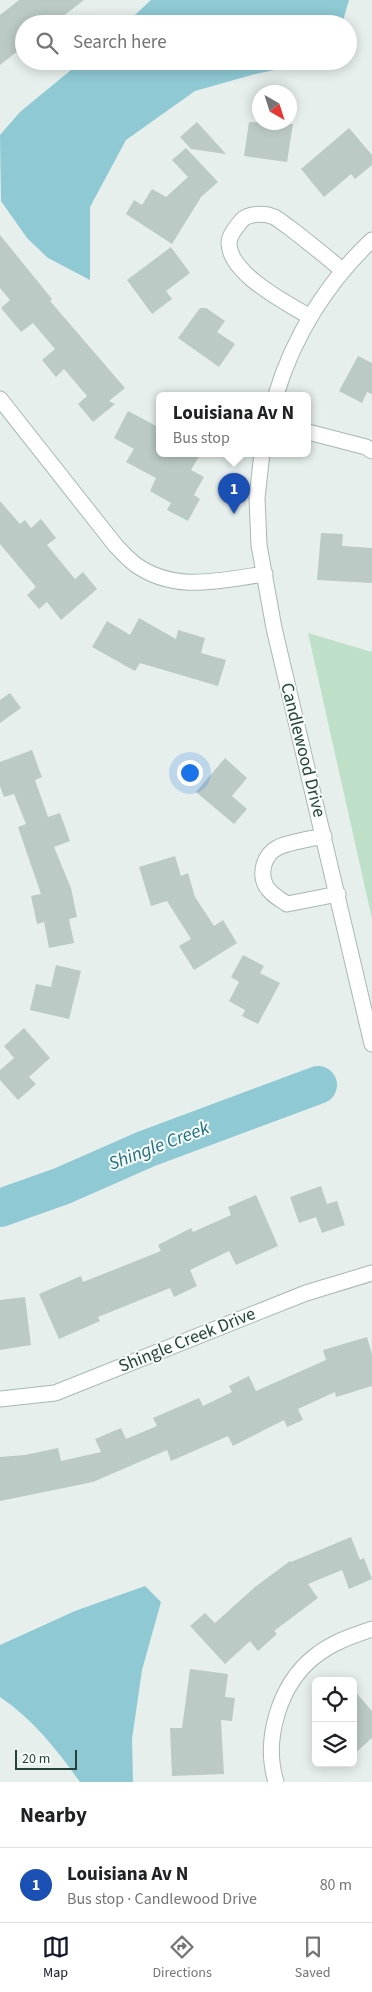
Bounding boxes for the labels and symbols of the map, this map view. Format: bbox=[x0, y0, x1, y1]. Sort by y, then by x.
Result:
north arrow bbox=[252, 85, 297, 130]
pin: 1 bbox=[218, 473, 250, 514]
street label: Candlewood Drive bbox=[274, 680, 332, 820]
your location bbox=[177, 760, 203, 786]
water label: Shingle Creek bbox=[105, 1114, 214, 1178]
street label: Shingle Creek Drive bbox=[115, 1301, 259, 1379]
scale bar bbox=[15, 1747, 78, 1770]

